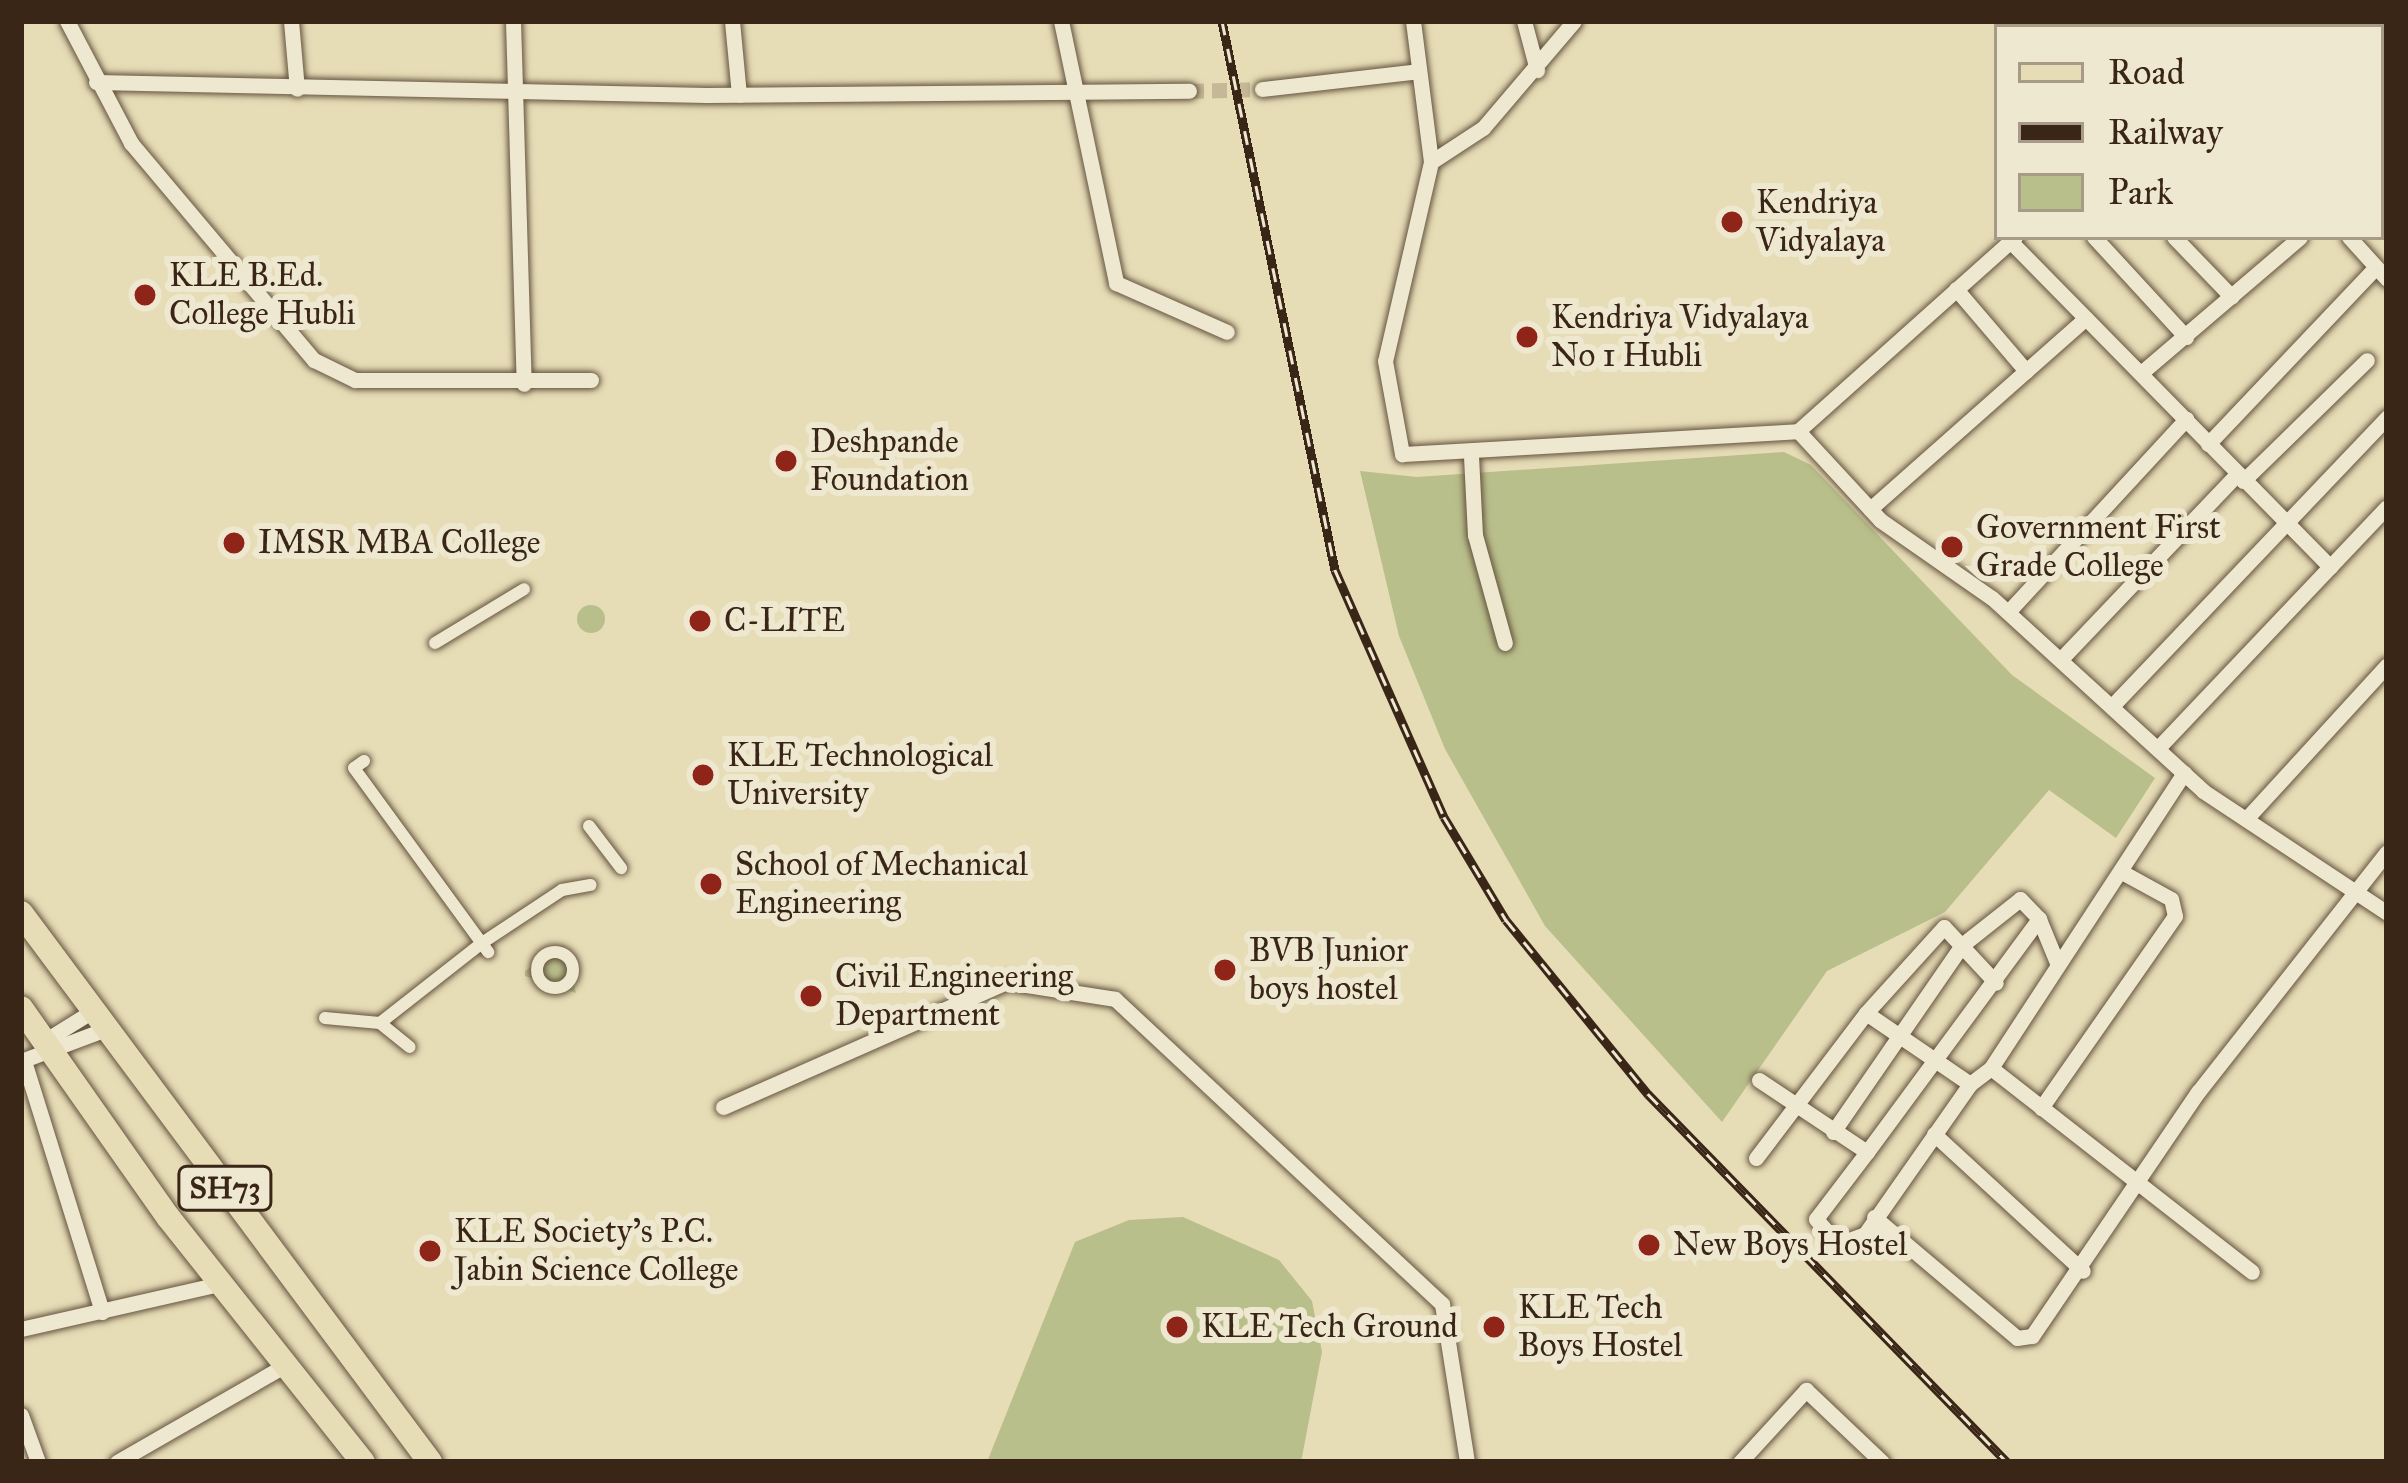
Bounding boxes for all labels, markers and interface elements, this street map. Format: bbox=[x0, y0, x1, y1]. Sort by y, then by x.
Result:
legend bbox=[1994, 24, 2384, 240]
text: Road bbox=[2108, 50, 2185, 94]
text: Railway bbox=[2108, 110, 2223, 154]
text: Park bbox=[2108, 170, 2173, 214]
place label: Kendriya Vidyalaya bbox=[1756, 183, 1885, 261]
marker: Kendriya Vidyalaya bbox=[1719, 209, 1745, 235]
place label: KLE B.Ed. College Hubli bbox=[169, 256, 356, 334]
marker: KLE B.Ed. College Hubli bbox=[132, 282, 158, 308]
place label: Kendriya Vidyalaya No 1 Hubli bbox=[1551, 298, 1809, 376]
marker: Kendriya Vidyalaya No 1 Hubli bbox=[1514, 324, 1540, 350]
place label: Deshpande Foundation bbox=[810, 422, 969, 500]
marker: Deshpande Foundation bbox=[773, 448, 799, 474]
place label: Government First Grade College bbox=[1976, 508, 2221, 586]
place label: IMSR MBA College bbox=[258, 523, 540, 563]
marker: IMSR MBA College bbox=[221, 530, 247, 556]
marker: Government First Grade College bbox=[1939, 534, 1965, 560]
place label: C-LITE bbox=[724, 601, 845, 641]
marker: C-LITE bbox=[687, 608, 713, 634]
place label: KLE Technological University bbox=[727, 736, 993, 814]
marker: KLE Technological University bbox=[690, 762, 716, 788]
place label: School of Mechanical Engineering bbox=[735, 845, 1028, 923]
marker: School of Mechanical Engineering bbox=[698, 871, 724, 897]
place label: BVB Junior boys hostel bbox=[1249, 931, 1408, 1009]
place label: Civil Engineering Department bbox=[835, 957, 1073, 1035]
marker: BVB Junior boys hostel bbox=[1212, 957, 1238, 983]
marker: Civil Engineering Department bbox=[798, 983, 824, 1009]
road number: SH73 bbox=[177, 1164, 273, 1212]
place label: KLE Society's P.C. Jabin Science College bbox=[454, 1212, 738, 1290]
place label: New Boys Hostel bbox=[1673, 1225, 1907, 1265]
marker: New Boys Hostel bbox=[1636, 1232, 1662, 1258]
marker: KLE Society's P.C. Jabin Science College bbox=[417, 1238, 443, 1264]
place label: KLE Tech Boys Hostel bbox=[1518, 1288, 1682, 1366]
place label: KLE Tech Ground bbox=[1201, 1307, 1458, 1347]
marker: KLE Tech Ground bbox=[1164, 1314, 1190, 1340]
marker: KLE Tech Boys Hostel bbox=[1481, 1314, 1507, 1340]

